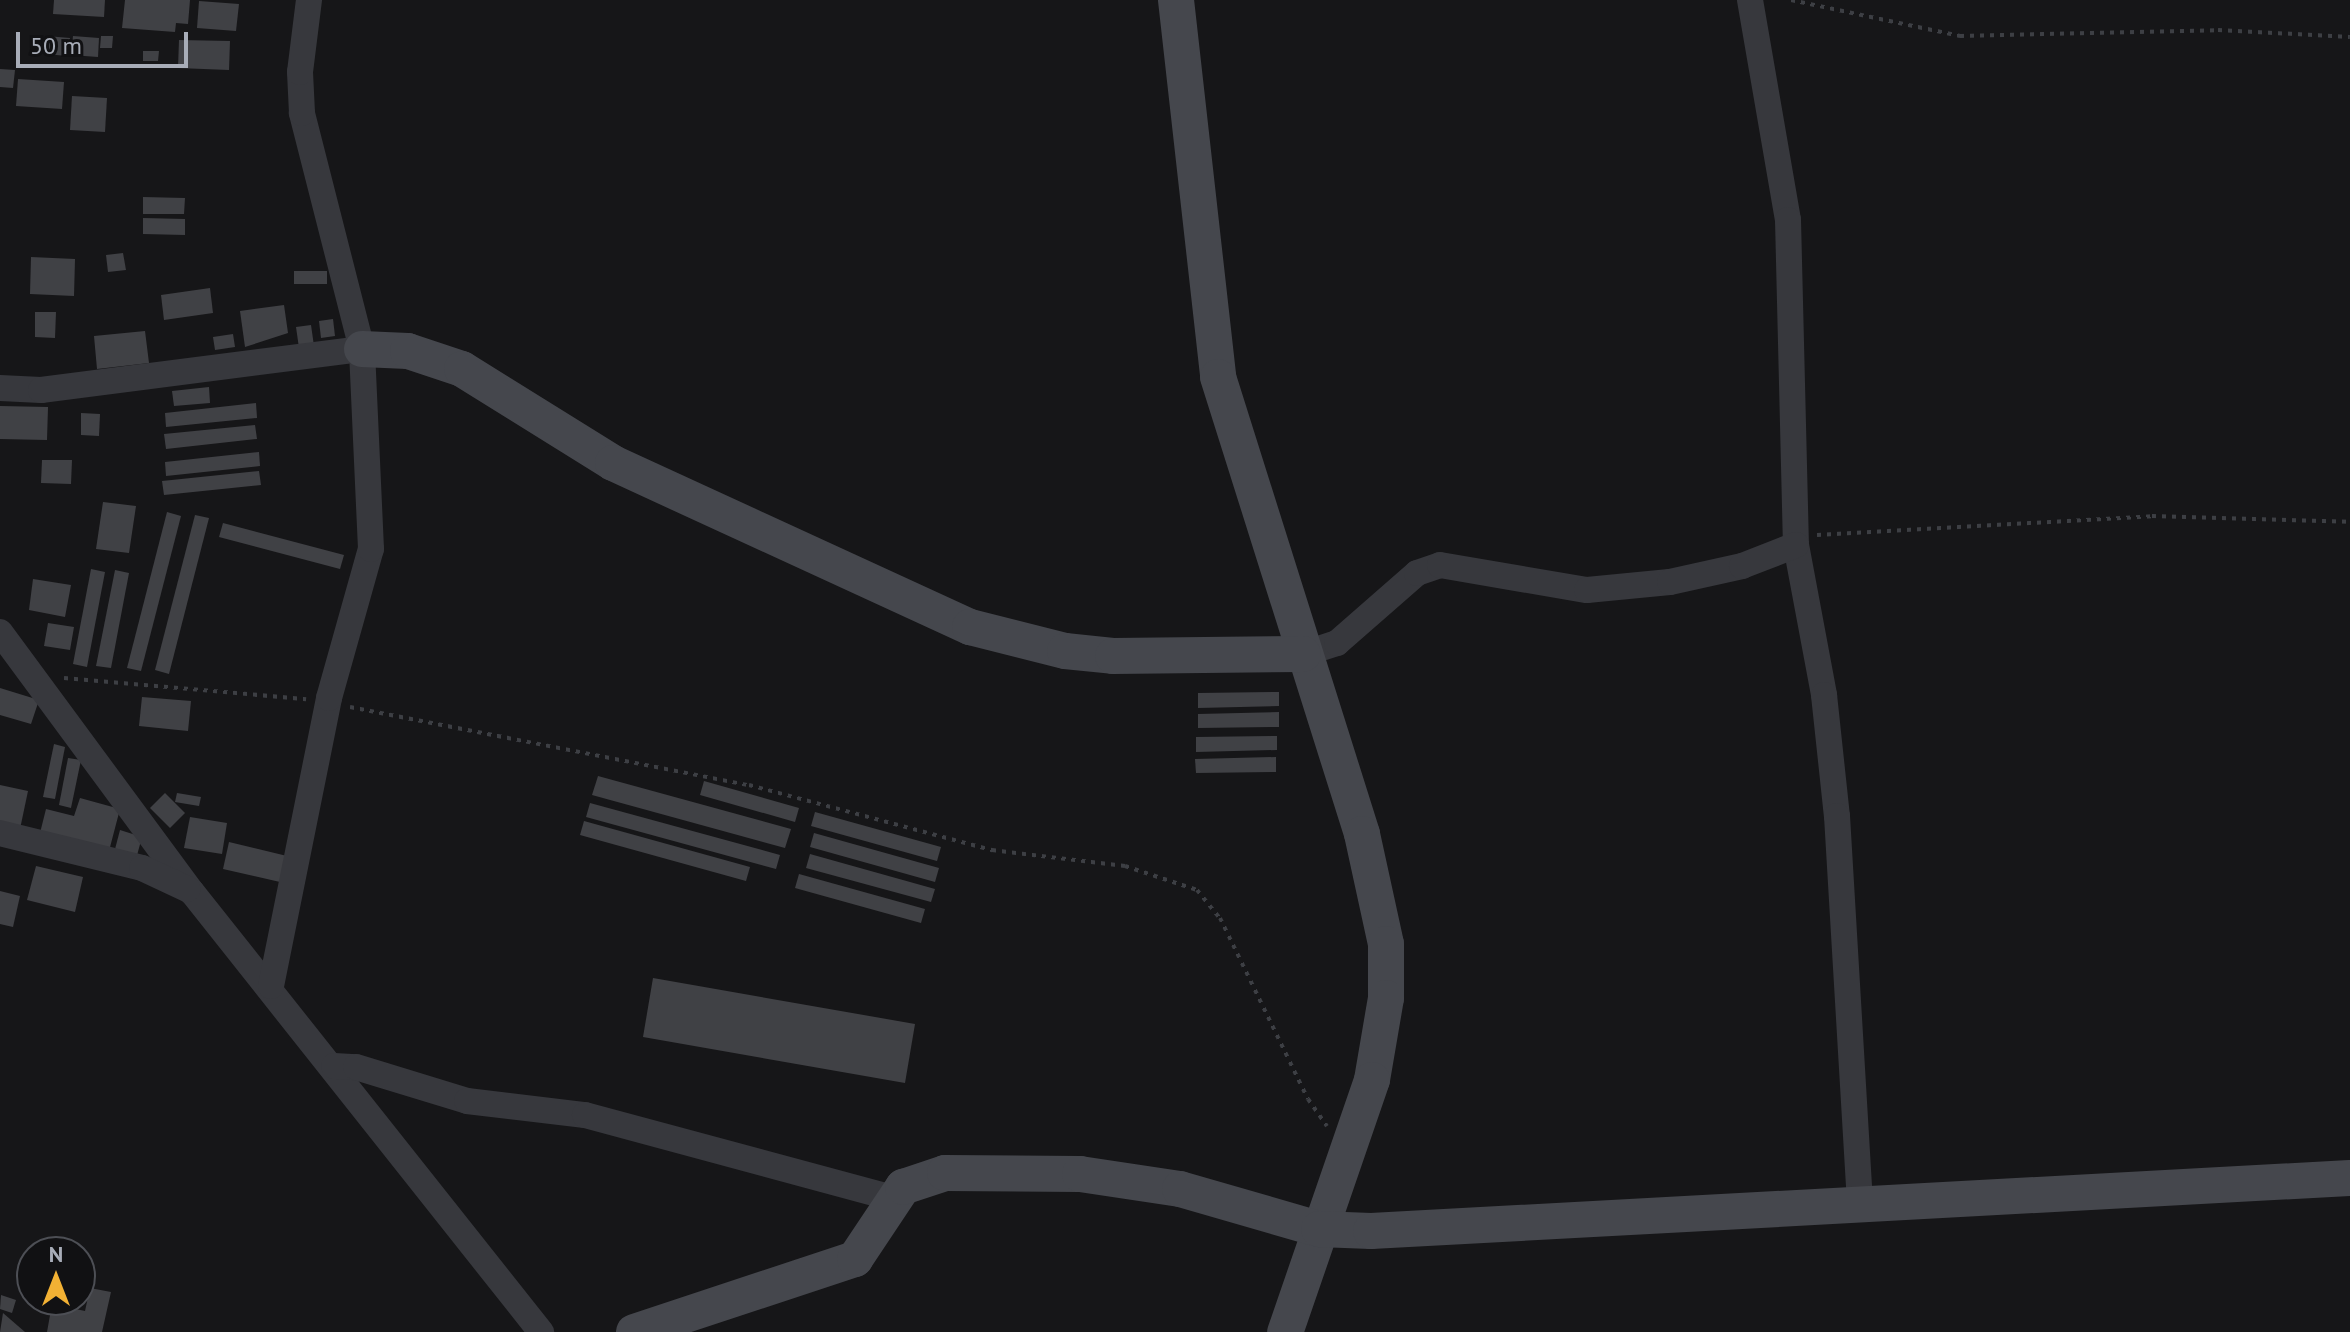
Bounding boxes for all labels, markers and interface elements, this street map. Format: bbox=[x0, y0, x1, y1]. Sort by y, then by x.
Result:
scale bar bbox=[20, 16, 192, 66]
text: 50 m bbox=[30, 30, 82, 61]
north arrow bbox=[16, 1236, 96, 1316]
text: N bbox=[49, 1240, 63, 1268]

